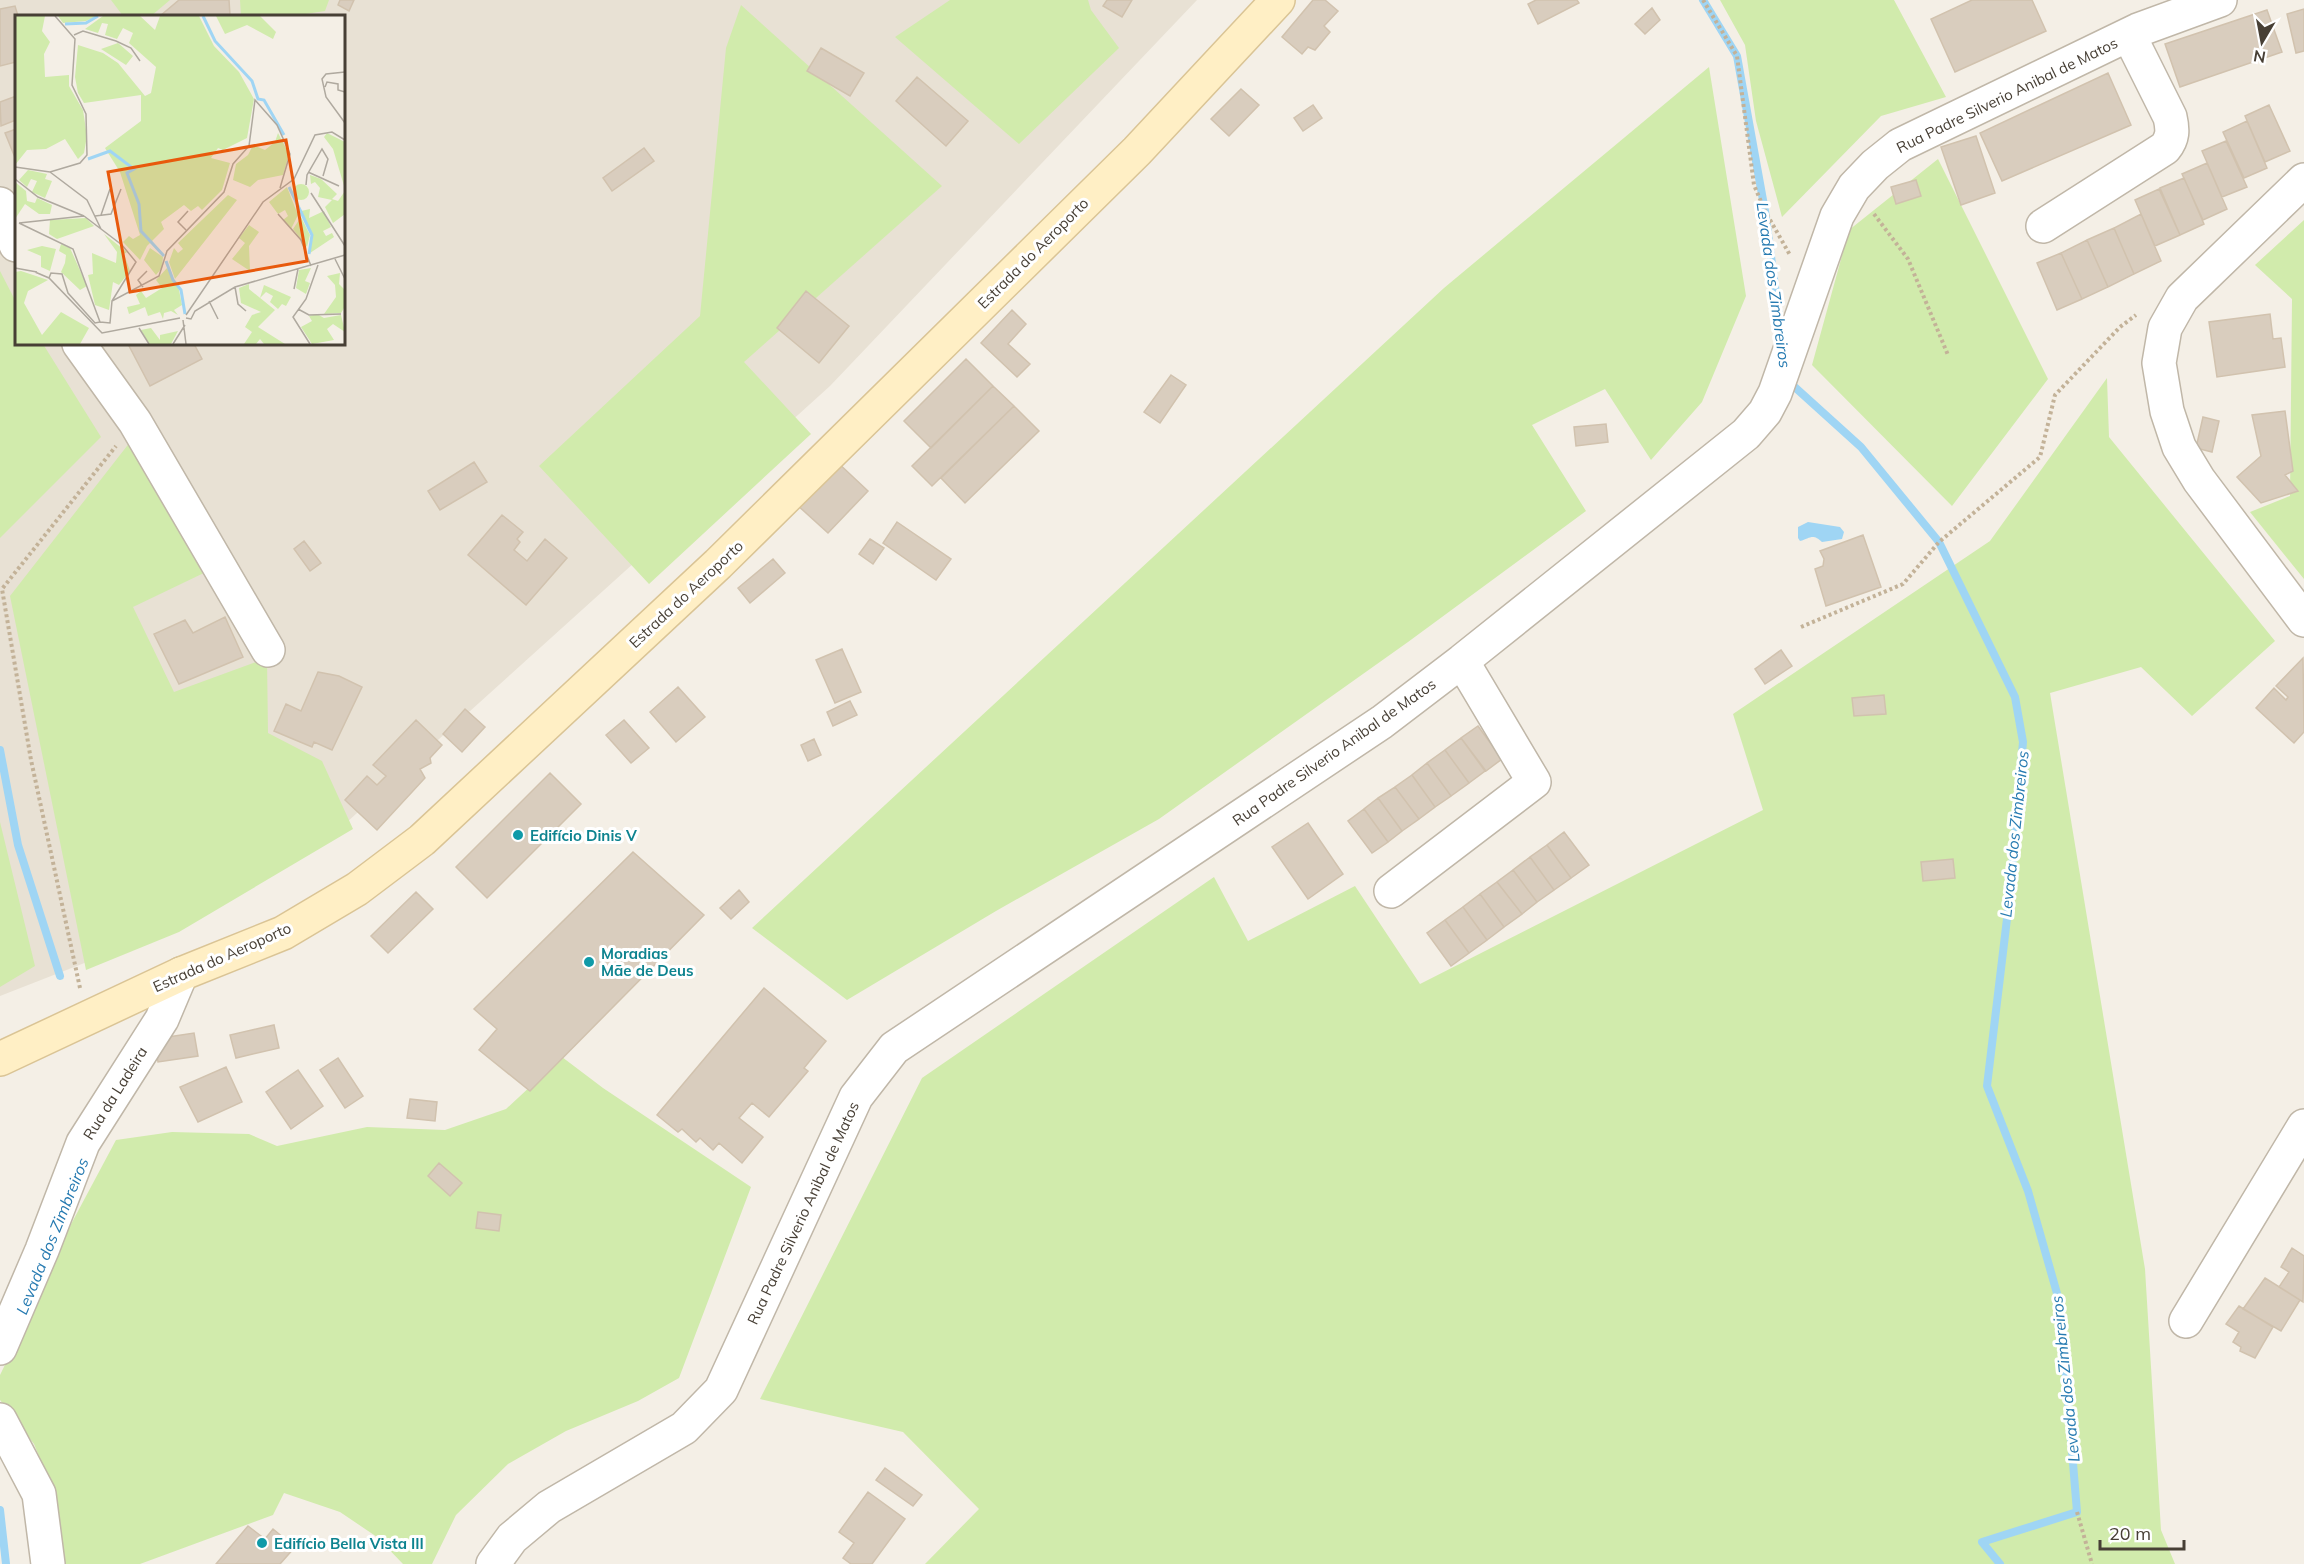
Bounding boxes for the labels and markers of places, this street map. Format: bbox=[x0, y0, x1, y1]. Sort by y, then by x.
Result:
place label: Edifício Dinis V bbox=[530, 826, 637, 845]
marker: Edifício Dinis V bbox=[511, 828, 525, 842]
place label: Moradias Mãe de Deus bbox=[601, 944, 693, 980]
marker: Moradias Mãe de Deus bbox=[582, 955, 596, 969]
place label: Edifício Bella Vista III bbox=[274, 1534, 424, 1553]
marker: Edifício Bella Vista III bbox=[255, 1536, 269, 1550]

